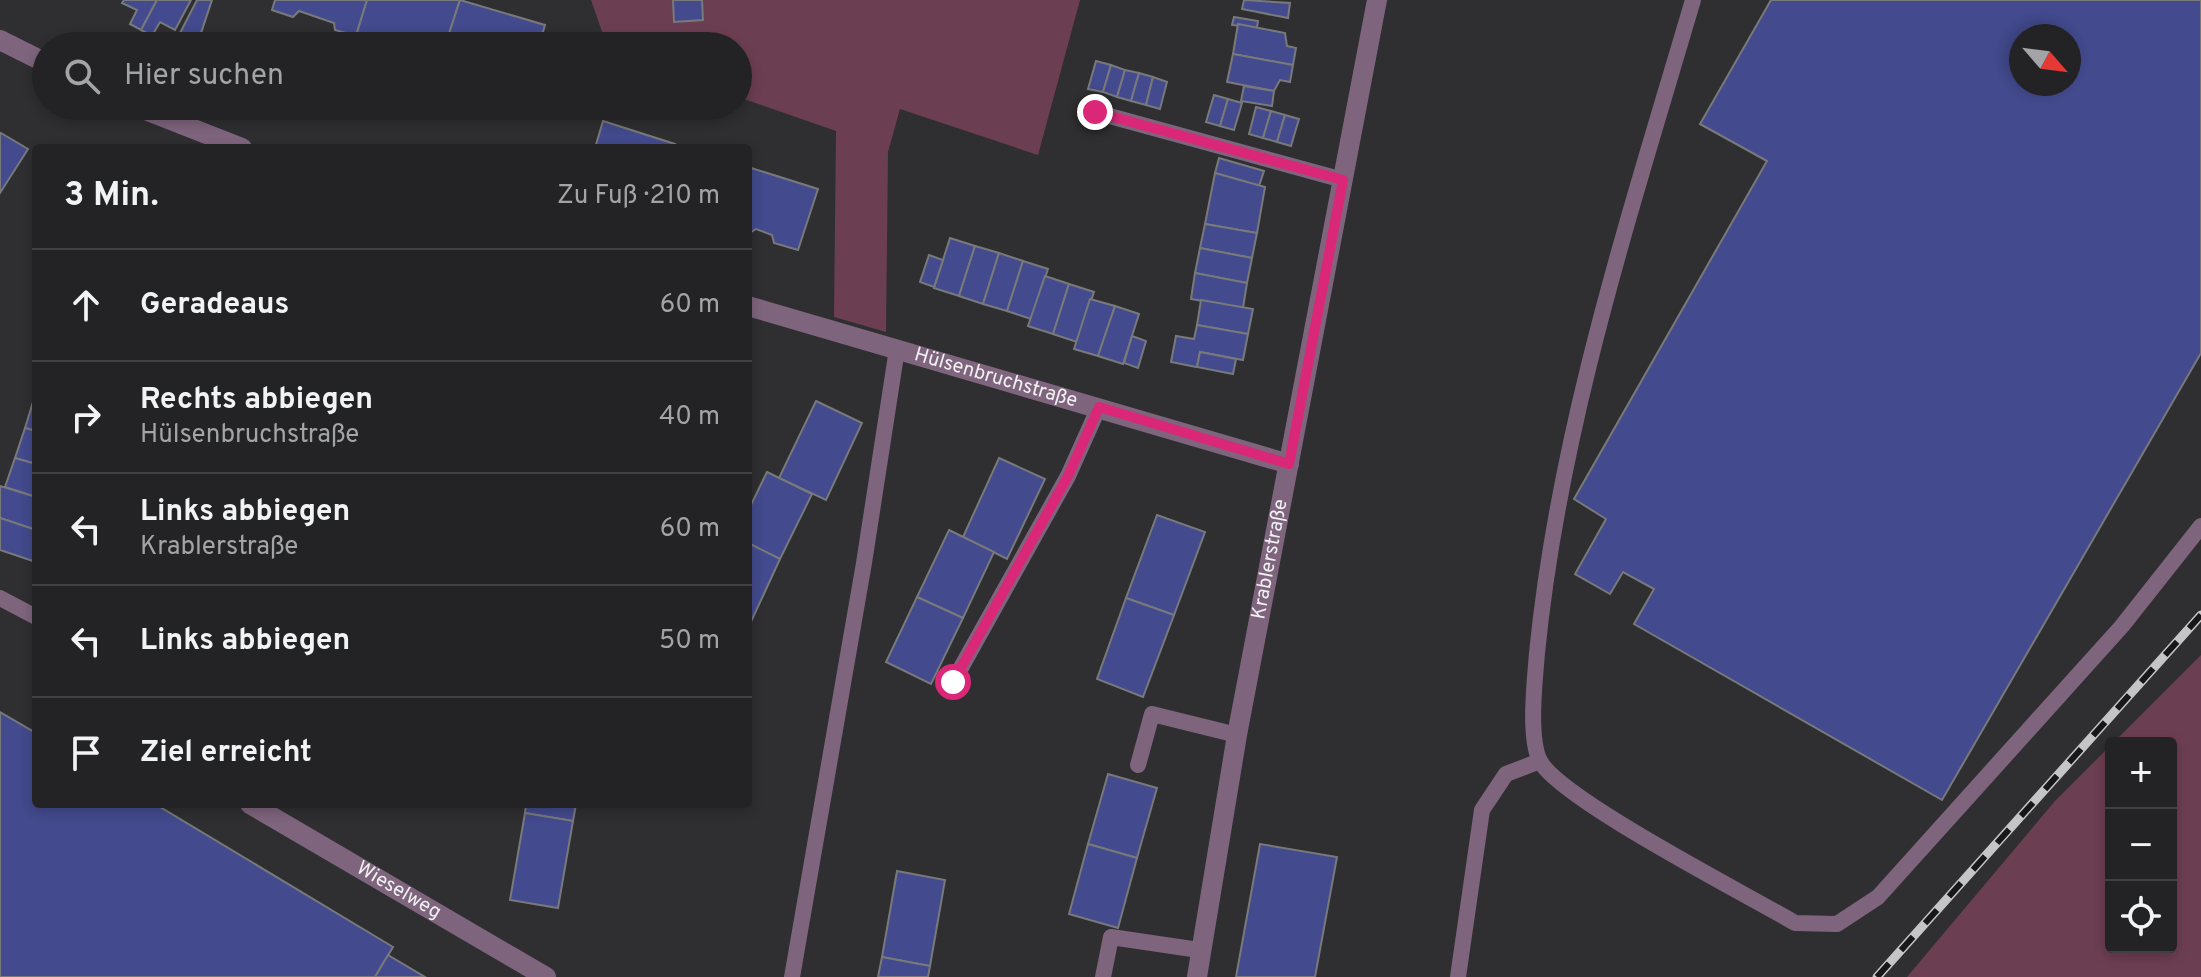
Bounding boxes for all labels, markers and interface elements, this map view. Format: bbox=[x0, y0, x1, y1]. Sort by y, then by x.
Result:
north arrow bbox=[2009, 24, 2081, 96]
search box bbox=[32, 32, 752, 120]
icon: search bbox=[60, 54, 104, 98]
text: Hier suchen bbox=[124, 58, 284, 95]
route end bbox=[1077, 94, 1113, 130]
text: 3 Min. bbox=[64, 175, 159, 218]
text: Zu Fuß · 210 m bbox=[557, 180, 720, 213]
icon: ahead bbox=[64, 283, 108, 327]
text: Geradeaus bbox=[140, 287, 289, 324]
text: 60 m bbox=[660, 289, 720, 322]
street label: Hülsenbruchstraße bbox=[911, 342, 1080, 414]
text: Rechts abbiegen bbox=[140, 382, 373, 419]
icon: right bbox=[64, 395, 108, 439]
text: 40 m bbox=[659, 401, 720, 434]
text: Hülsenbruchstraße bbox=[140, 419, 359, 452]
text: Links abbiegen bbox=[140, 494, 350, 531]
street label: Krablerstraße bbox=[1246, 497, 1295, 622]
icon: left bbox=[64, 507, 108, 551]
text: 60 m bbox=[660, 513, 720, 546]
text: Krablerstraße bbox=[140, 531, 298, 564]
icon: left bbox=[64, 619, 108, 663]
text: Links abbiegen bbox=[140, 623, 350, 660]
text: 50 m bbox=[659, 625, 720, 658]
route start bbox=[935, 664, 971, 700]
icon: arrive bbox=[64, 731, 108, 775]
text: Ziel erreicht bbox=[140, 735, 312, 772]
map controls bbox=[2105, 737, 2177, 953]
button: + bbox=[2105, 737, 2177, 809]
button: − bbox=[2105, 809, 2177, 881]
street label: Wieselweg bbox=[351, 856, 446, 926]
button: locate bbox=[2105, 881, 2177, 953]

